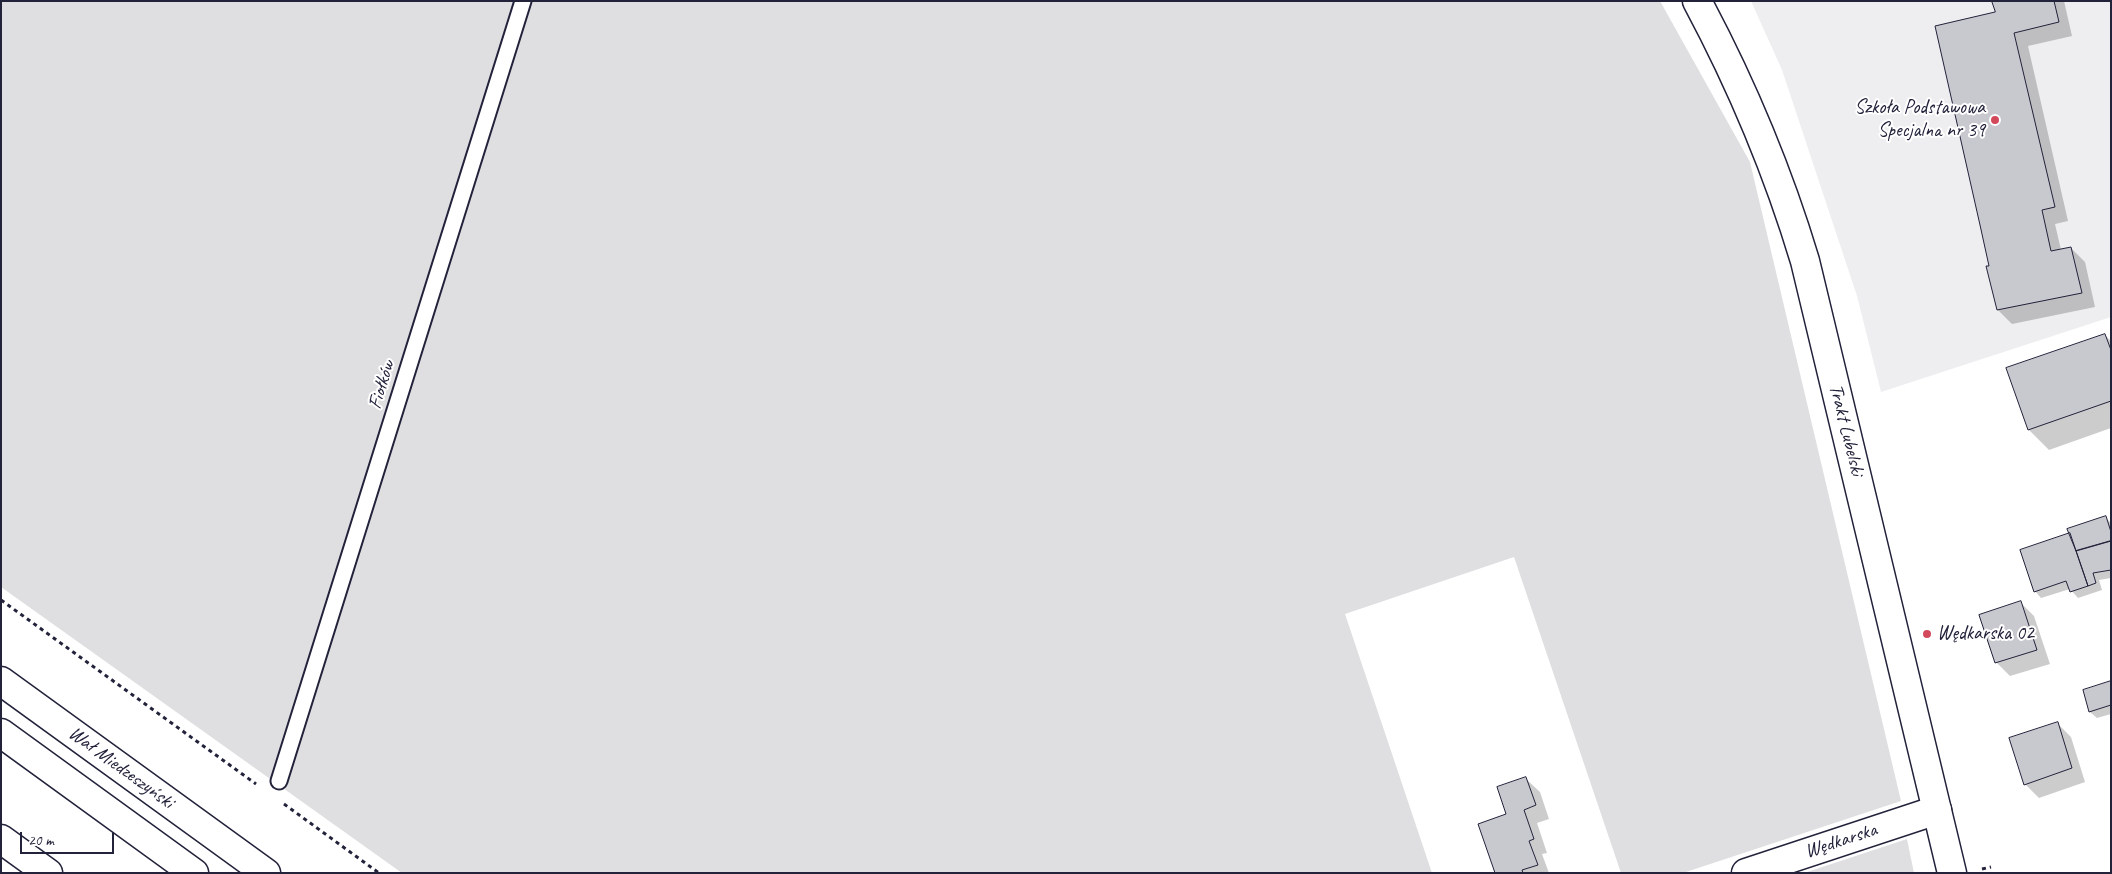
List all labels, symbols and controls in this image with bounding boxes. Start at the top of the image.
place label: Szkoła Podstawowa Specjalna nr 39 [1855,96,1985,143]
marker: Szkoła Podstawowa Specjalna nr 39 [1989,114,2001,126]
street label: Fiołków [363,358,401,412]
street label: Trakt Lubelski [1823,382,1869,478]
place label: Wędkarska 02 [1937,622,2034,646]
marker: Wędkarska 02 [1921,628,1933,640]
street label: Wał Miedzeszyński [63,722,179,814]
street label: Wędkarska [1802,818,1880,864]
scale bar [22,822,116,854]
text: 20 m [28,831,54,850]

